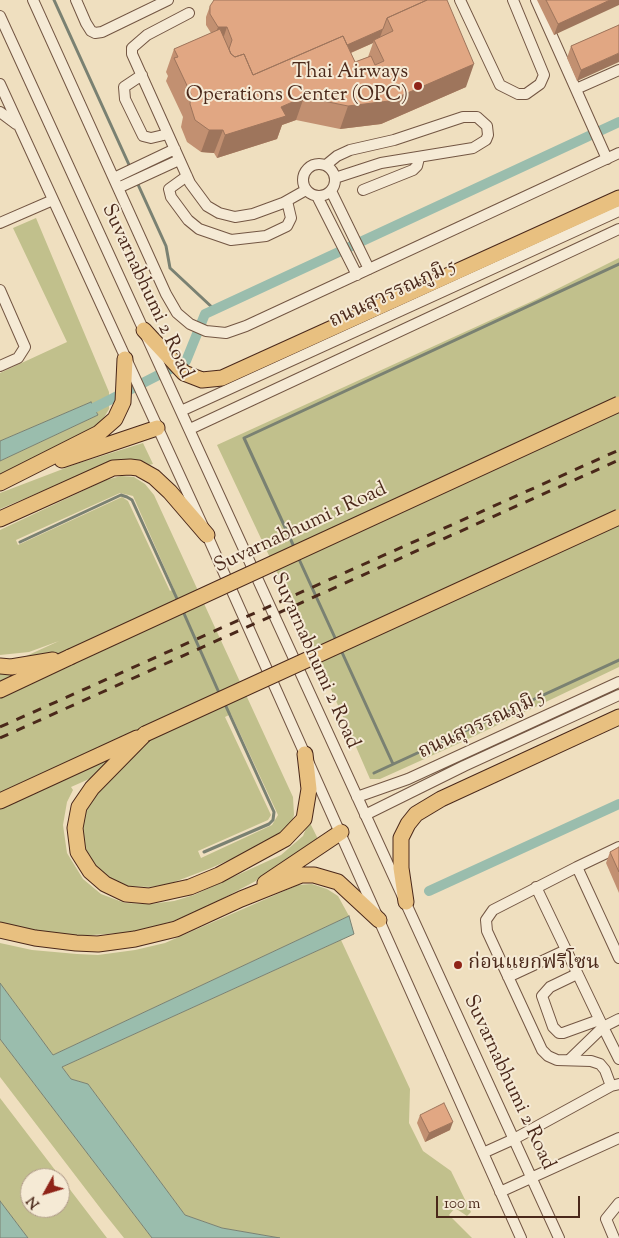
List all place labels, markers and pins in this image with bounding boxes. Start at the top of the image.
place label: Thai Airways Operations Center (OPC) [186,62,408,109]
marker: Thai Airways Operations Center (OPC) [412,80,424,92]
place label: ก่อนแยกฟรีโซน [468,953,599,977]
marker: ก่อนแยกฟรีโซน [452,959,464,971]

